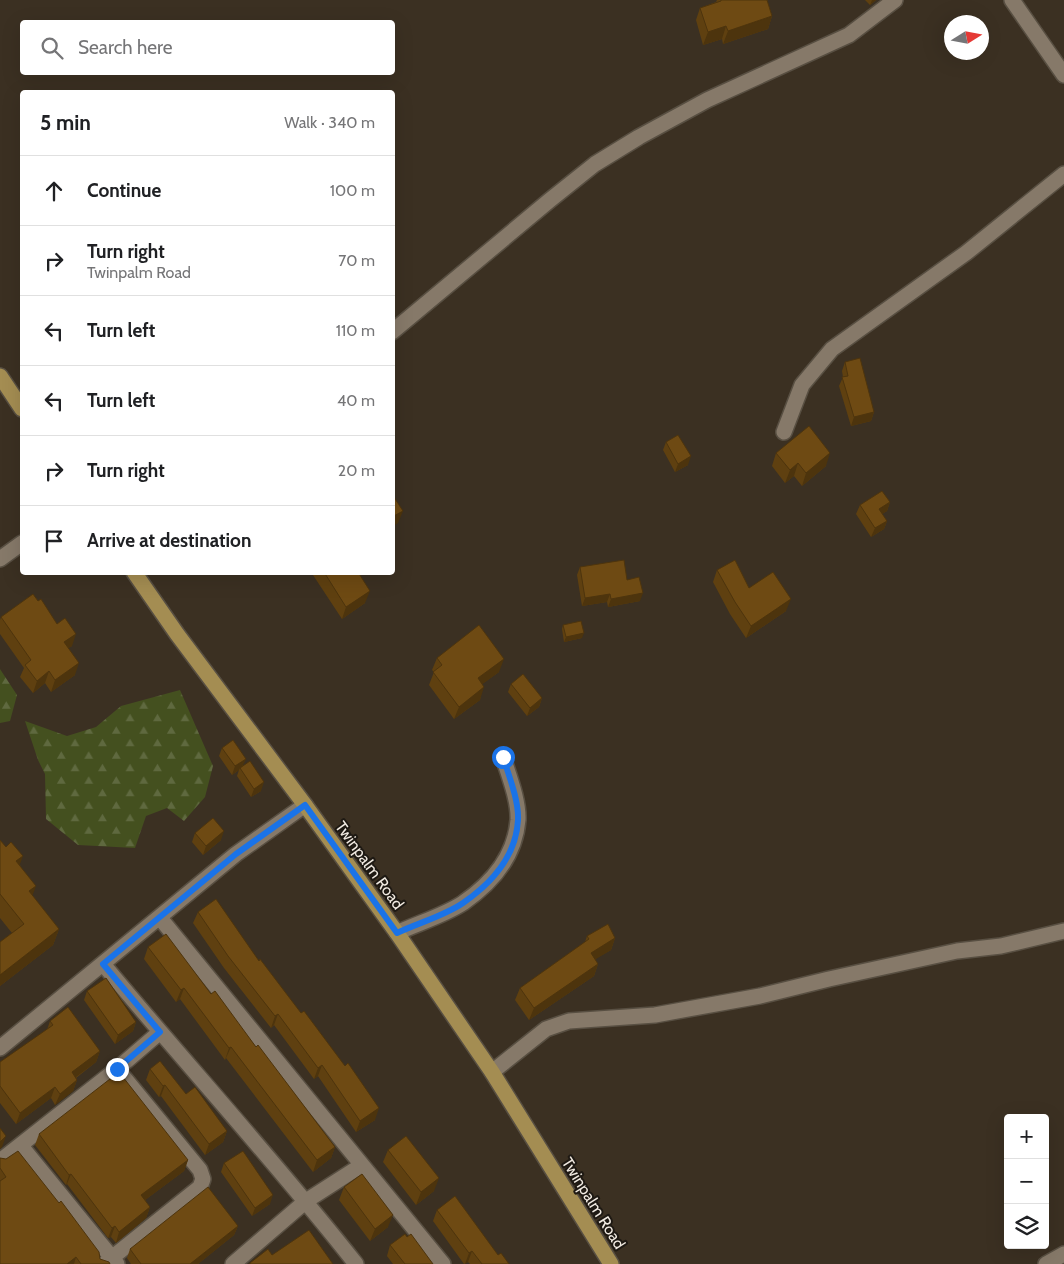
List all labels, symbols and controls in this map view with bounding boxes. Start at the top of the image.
north arrow [944,15,989,60]
search box [20,20,395,75]
icon: search [38,34,66,62]
text: Search here [78,36,172,59]
text: 5 min [40,110,91,135]
text: Walk · 340 m [284,113,375,132]
icon: ahead [40,177,68,205]
text: Continue [87,179,161,202]
text: 100 m [330,181,375,200]
text: Turn right [87,240,165,263]
icon: right [40,247,68,275]
text: 70 m [338,251,375,270]
text: Twinpalm Road [87,263,191,282]
icon: left [40,317,68,345]
text: Turn left [87,319,155,342]
text: 110 m [336,321,375,340]
icon: left [40,387,68,415]
text: Turn left [87,389,155,412]
text: 40 m [337,391,375,410]
icon: right [40,457,68,485]
text: Turn right [87,459,165,482]
text: 20 m [338,461,375,480]
icon: arrive [40,527,68,555]
text: Arrive at destination [87,529,251,552]
route start [492,746,515,769]
street label: Twinpalm Road [331,818,408,913]
route end [106,1058,129,1081]
map controls [1004,1114,1049,1249]
button: + [1004,1114,1049,1159]
street label: Twinpalm Road [558,1154,629,1252]
button: − [1004,1159,1049,1204]
button: layers [1004,1204,1049,1249]

